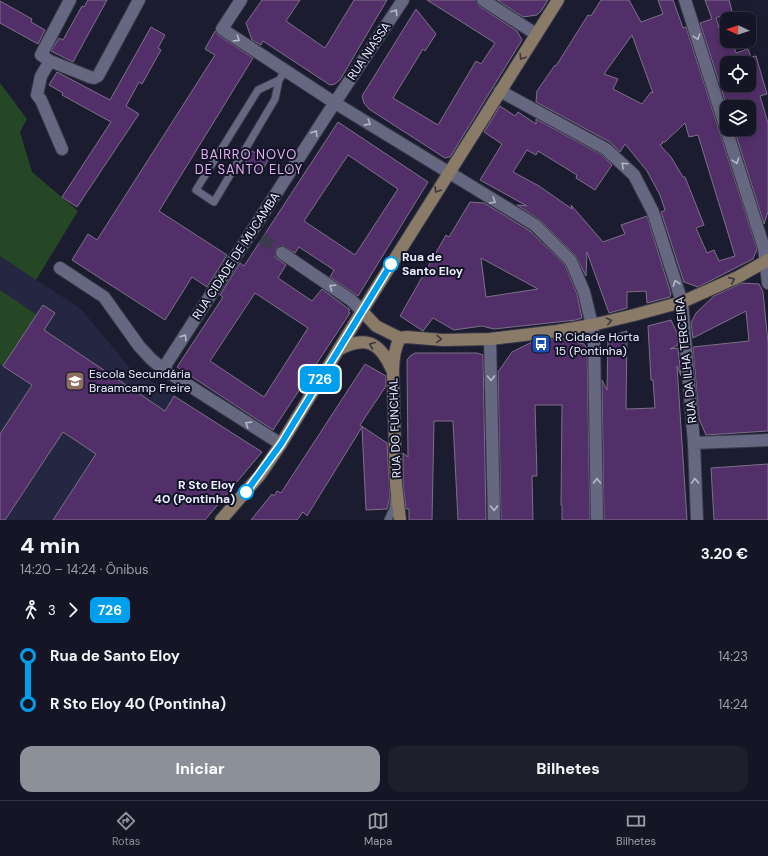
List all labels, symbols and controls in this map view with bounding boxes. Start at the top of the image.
one-way arrow [390,9,398,16]
north arrow [720,12,756,48]
map controls [720,12,756,136]
street label: RUA NIASSA [344,19,394,83]
one-way arrow [233,34,240,42]
one-way arrow [692,34,701,41]
one-way arrow [519,53,526,60]
button: locate [720,56,756,92]
button: layers [720,100,756,136]
one-way arrow [364,119,371,126]
one-way arrow [310,130,318,137]
district label: BAIRRO NOVO DE SANTO ELOY [195,146,303,178]
one-way arrow [731,158,740,165]
one-way arrow [621,163,628,170]
one-way arrow [435,186,442,193]
street label: RUA CIDADE DE MUCAMBA [189,189,283,323]
one-way arrow [489,196,496,203]
place label: Rua de Santo Eloy [402,249,464,279]
marker: Rua de Santo Eloy [383,256,399,272]
one-way arrow [729,276,736,284]
one-way arrow [672,279,681,286]
one-way arrow [329,284,336,292]
street label: RUA DA ILHA TERCEIRA [671,296,701,424]
one-way arrow [606,317,613,325]
place label: R Cidade Horta 15 (Pontinha) [555,329,639,359]
bus stop icon: R Cidade Horta 15 (Pontinha) [530,333,552,355]
one-way arrow [180,334,187,341]
one-way arrow [436,335,442,344]
one-way arrow [368,341,375,349]
place label: Escola Secundária Braamcamp Freire [89,366,191,396]
line badge: 726 [297,366,343,392]
school or university icon: Escola Secundária Braamcamp Freire [64,370,86,392]
text: 726 [308,370,332,388]
one-way arrow [486,375,495,381]
street label: RUA DO FUNCHAL [385,378,405,478]
one-way arrow [245,421,252,428]
place label: R Sto Eloy 40 (Pontinha) [154,477,236,507]
one-way arrow [593,478,601,484]
one-way arrow [691,478,700,484]
marker: R Sto Eloy 40 (Pontinha) [238,484,254,500]
one-way arrow [490,505,498,511]
text: 4 min [20,531,80,560]
text: 3.20 € [701,544,748,564]
text: 14:20 – 14:24 · Ônibus [20,561,148,578]
icon: walk [20,599,42,621]
icon: forward [62,599,84,621]
text: 726 [98,601,122,619]
text: 3 [48,602,56,619]
text: Rua de Santo Eloy [50,646,180,666]
text: 14:23 [718,648,748,665]
text: R Sto Eloy 40 (Pontinha) [50,694,226,714]
text: 14:24 [718,696,748,713]
button: Iniciar [20,746,380,792]
button: Bilhetes [388,746,748,792]
tab: Rotas [112,810,140,848]
tab: Mapa [364,810,392,848]
tab: Bilhetes [616,810,656,848]

